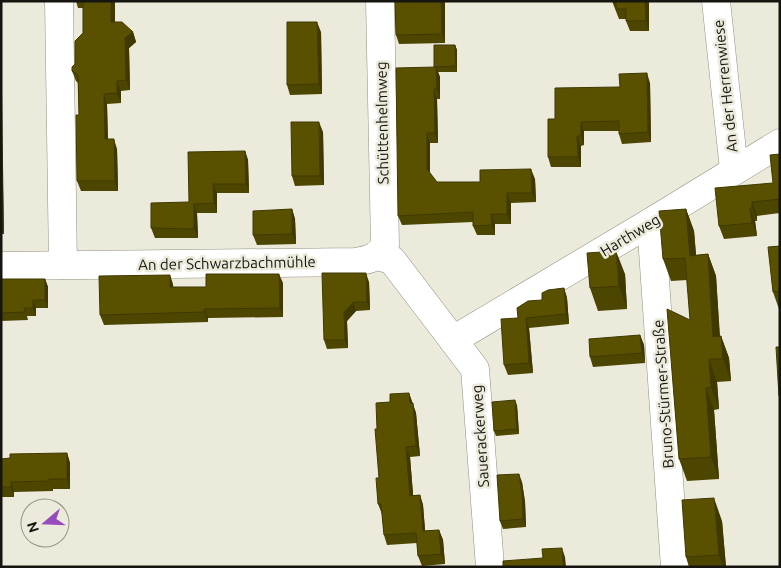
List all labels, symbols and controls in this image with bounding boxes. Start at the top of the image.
street label: An der Herrenwiese [710,19,740,153]
street label: Schüttenhelmweg [372,61,392,185]
street label: Harthweg [597,211,663,259]
street label: An der Schwarzbachmühle [138,253,316,273]
street label: Bruno-Stürmer-Straße [649,319,677,469]
street label: Sauerackerweg [468,384,492,488]
north arrow [20,498,70,548]
text: N [23,520,42,535]

